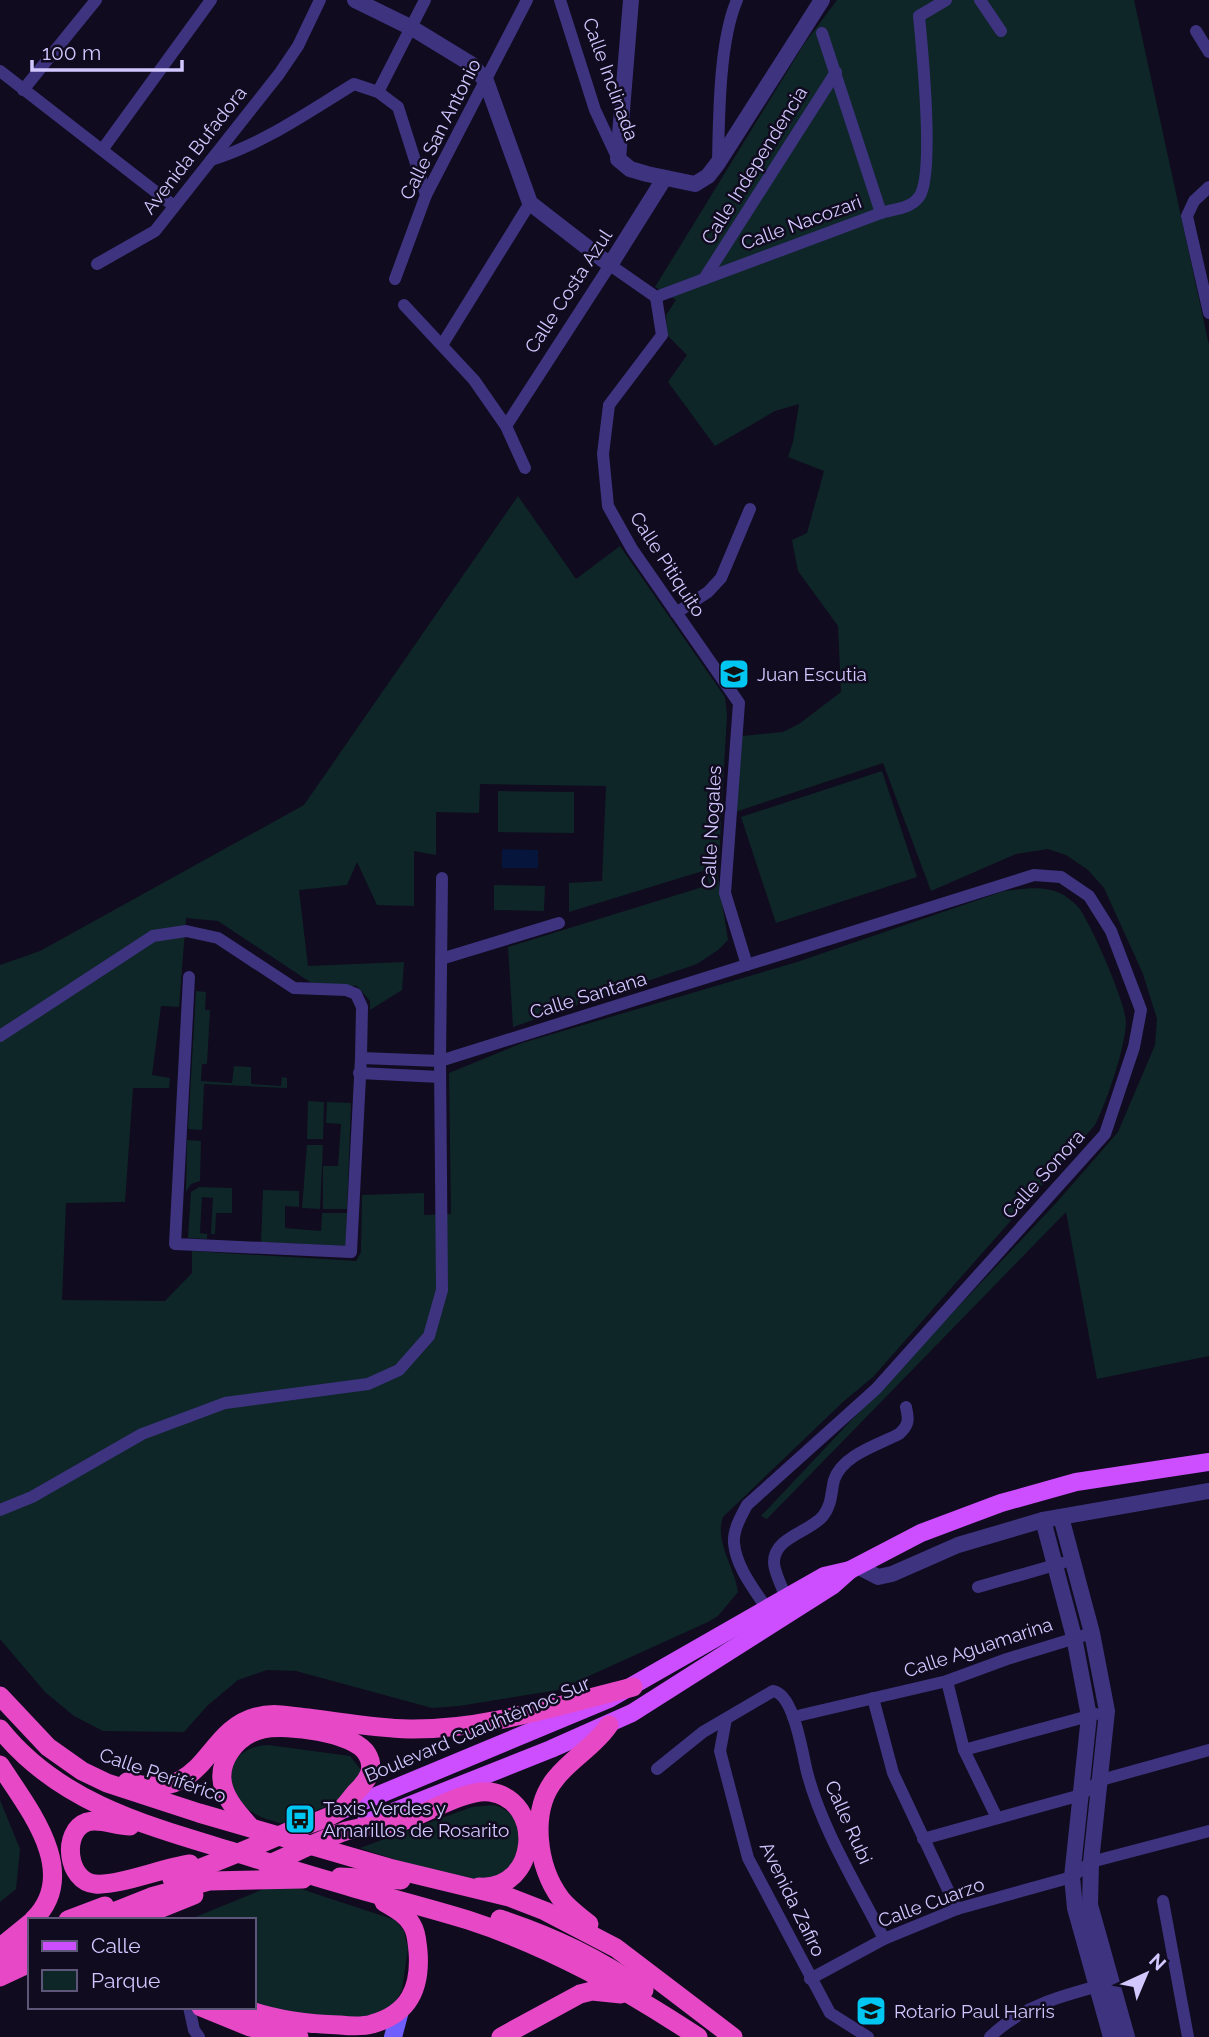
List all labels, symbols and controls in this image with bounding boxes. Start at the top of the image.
street label: Calle Inclinada [579,15,643,143]
scale bar [32,28,182,72]
text: 100 m [42,40,101,65]
street label: Calle San Antonio [395,55,485,203]
street label: Avenida Bufadora [137,82,251,218]
street label: Calle Independencia [697,82,811,248]
street label: Calle Nacozari [738,190,864,254]
street label: Calle Costa Azul [520,224,617,357]
street label: Calle Pitiquito [626,507,710,621]
school or university icon: Juan Escutia [717,657,751,691]
place label: Juan Escutia [757,663,867,685]
street label: Calle Nogales [697,765,725,889]
street label: Calle Santana [527,967,649,1023]
street label: Calle Sonora [997,1125,1089,1223]
street label: Calle Aguamarina [901,1613,1055,1681]
street label: Boulevard Cuauhtémoc Sur [361,1671,593,1786]
street label: Calle Periférico [97,1743,229,1807]
street label: Calle Rubi [821,1777,877,1867]
place label: Taxis Verdes y Amarillos de Rosarito [323,1797,509,1841]
bus stop icon: Taxis Verdes y Amarillos de Rosarito [283,1802,317,1836]
street label: Avenida Zafiro [756,1838,830,1960]
street label: Calle Cuarzo [875,1873,987,1931]
legend [28,1918,256,2009]
text: Calle [91,1933,141,1958]
north arrow [1111,1939,1181,2009]
text: N [1145,1949,1171,1975]
text: Parque [91,1968,160,1993]
school or university icon: Rotario Paul Harris [854,1994,888,2028]
place label: Rotario Paul Harris [894,2000,1055,2022]

